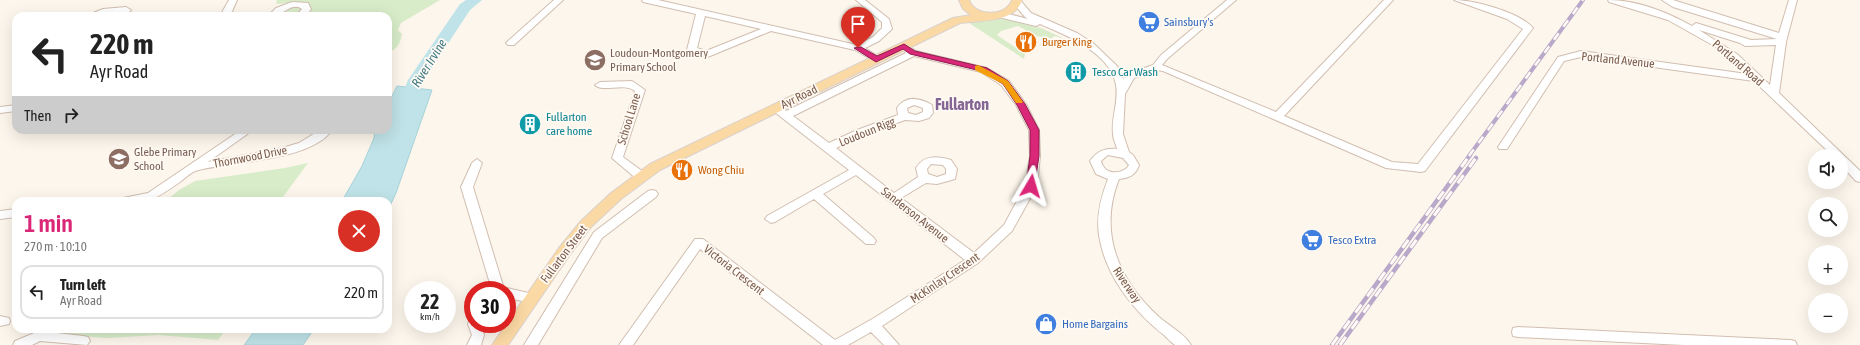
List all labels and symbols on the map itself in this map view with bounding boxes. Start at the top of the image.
pin [841,7.0,875,48]
supermarket icon: Sainsbury's [1136,9,1162,35]
place label: Sainsbury's [1164,15,1214,29]
restaurant icon: Burger King [1013,29,1039,55]
place label: Burger King [1042,35,1093,49]
water label: River Irvine [408,36,450,90]
street label: Portland Road [1710,37,1766,89]
place label: Loudoun-Montgomery Primary School [610,46,708,74]
school or university icon: Loudoun-Montgomery Primary School [582,47,608,73]
street label: Portland Avenue [1581,49,1655,71]
building icon: Tesco Car Wash [1063,59,1089,85]
place label: Tesco Car Wash [1092,65,1158,79]
street label: Ayr Road [778,82,820,112]
street label: School Lane [615,92,643,146]
district label: Fullarton [935,95,989,113]
place label: Fullarton care home [546,110,592,138]
building icon: Fullarton care home [517,111,543,137]
street label: Loudoun Rigg [837,114,898,150]
street label: Thornwood Drive [212,143,288,171]
place label: Glebe Primary School [134,145,197,173]
school or university icon: Glebe Primary School [106,146,132,172]
restaurant icon: Wong Chiu [669,157,695,183]
place label: Wong Chiu [698,163,745,177]
position arrow [1010,165,1052,207]
street label: Sanderson Avenue [879,184,951,246]
street label: Fullarton Street [538,222,591,286]
supermarket icon: Tesco Extra [1299,227,1325,253]
place label: Tesco Extra [1328,233,1376,247]
street label: Victoria Crescent [701,242,768,298]
street label: McKinlay Crescent [908,250,983,306]
street label: Riverway [1110,264,1144,306]
speed limit sign: 30 [464,281,516,333]
shop icon: Home Bargains [1033,311,1059,337]
place label: Home Bargains [1062,317,1128,331]

